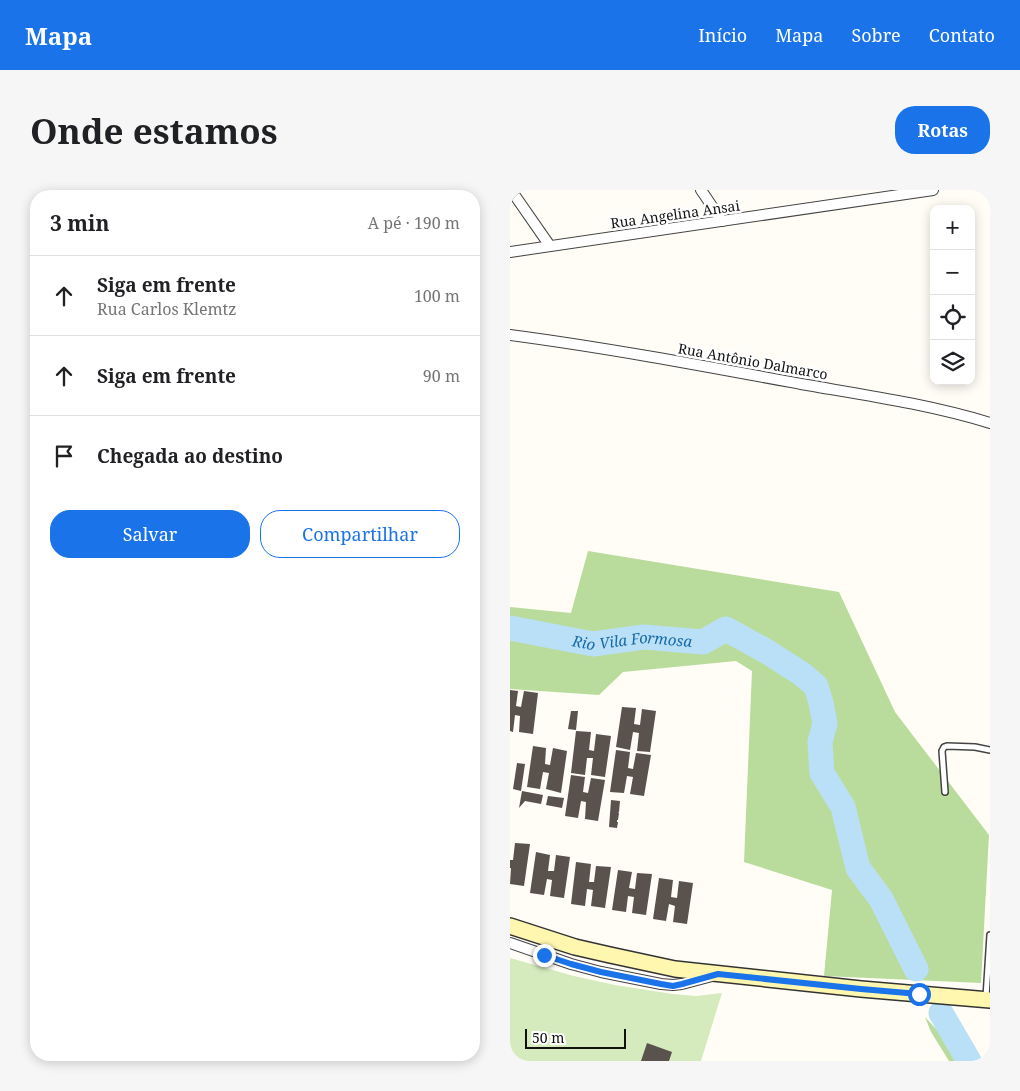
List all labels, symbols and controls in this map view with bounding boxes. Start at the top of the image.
text: Mapa [25,19,92,52]
text: Início [698,23,747,47]
text: Mapa [775,23,823,47]
text: Sobre [851,23,901,47]
text: Contato [929,23,995,47]
button: Rotas [895,106,990,154]
text: Onde estamos [30,107,278,154]
street label: Rua Angelina Ansai [609,195,741,232]
map controls [930,205,975,385]
button: + [930,205,975,250]
text: 3 min [50,209,109,237]
text: A pé · 190 m [368,212,460,234]
button: − [930,250,975,295]
text: Siga em frente [97,272,236,298]
icon: ahead [50,282,78,310]
text: 100 m [414,285,460,307]
button: locate [930,295,975,340]
text: Rua Carlos Klemtz [97,298,236,320]
street label: Rua Antônio Dalmarco [677,338,829,384]
button: layers [930,340,975,385]
icon: ahead [50,362,78,390]
text: Siga em frente [97,363,236,389]
text: 90 m [423,365,460,387]
icon: arrive [50,442,78,470]
text: Chegada ao destino [97,443,283,469]
button: Salvar [50,510,250,558]
button: Compartilhar [260,510,460,558]
water label: Rio Vila Formosa [570,627,693,654]
route end [533,944,556,967]
route start [908,983,931,1006]
scale bar [525,1026,626,1049]
text: 50 m [532,1028,565,1047]

